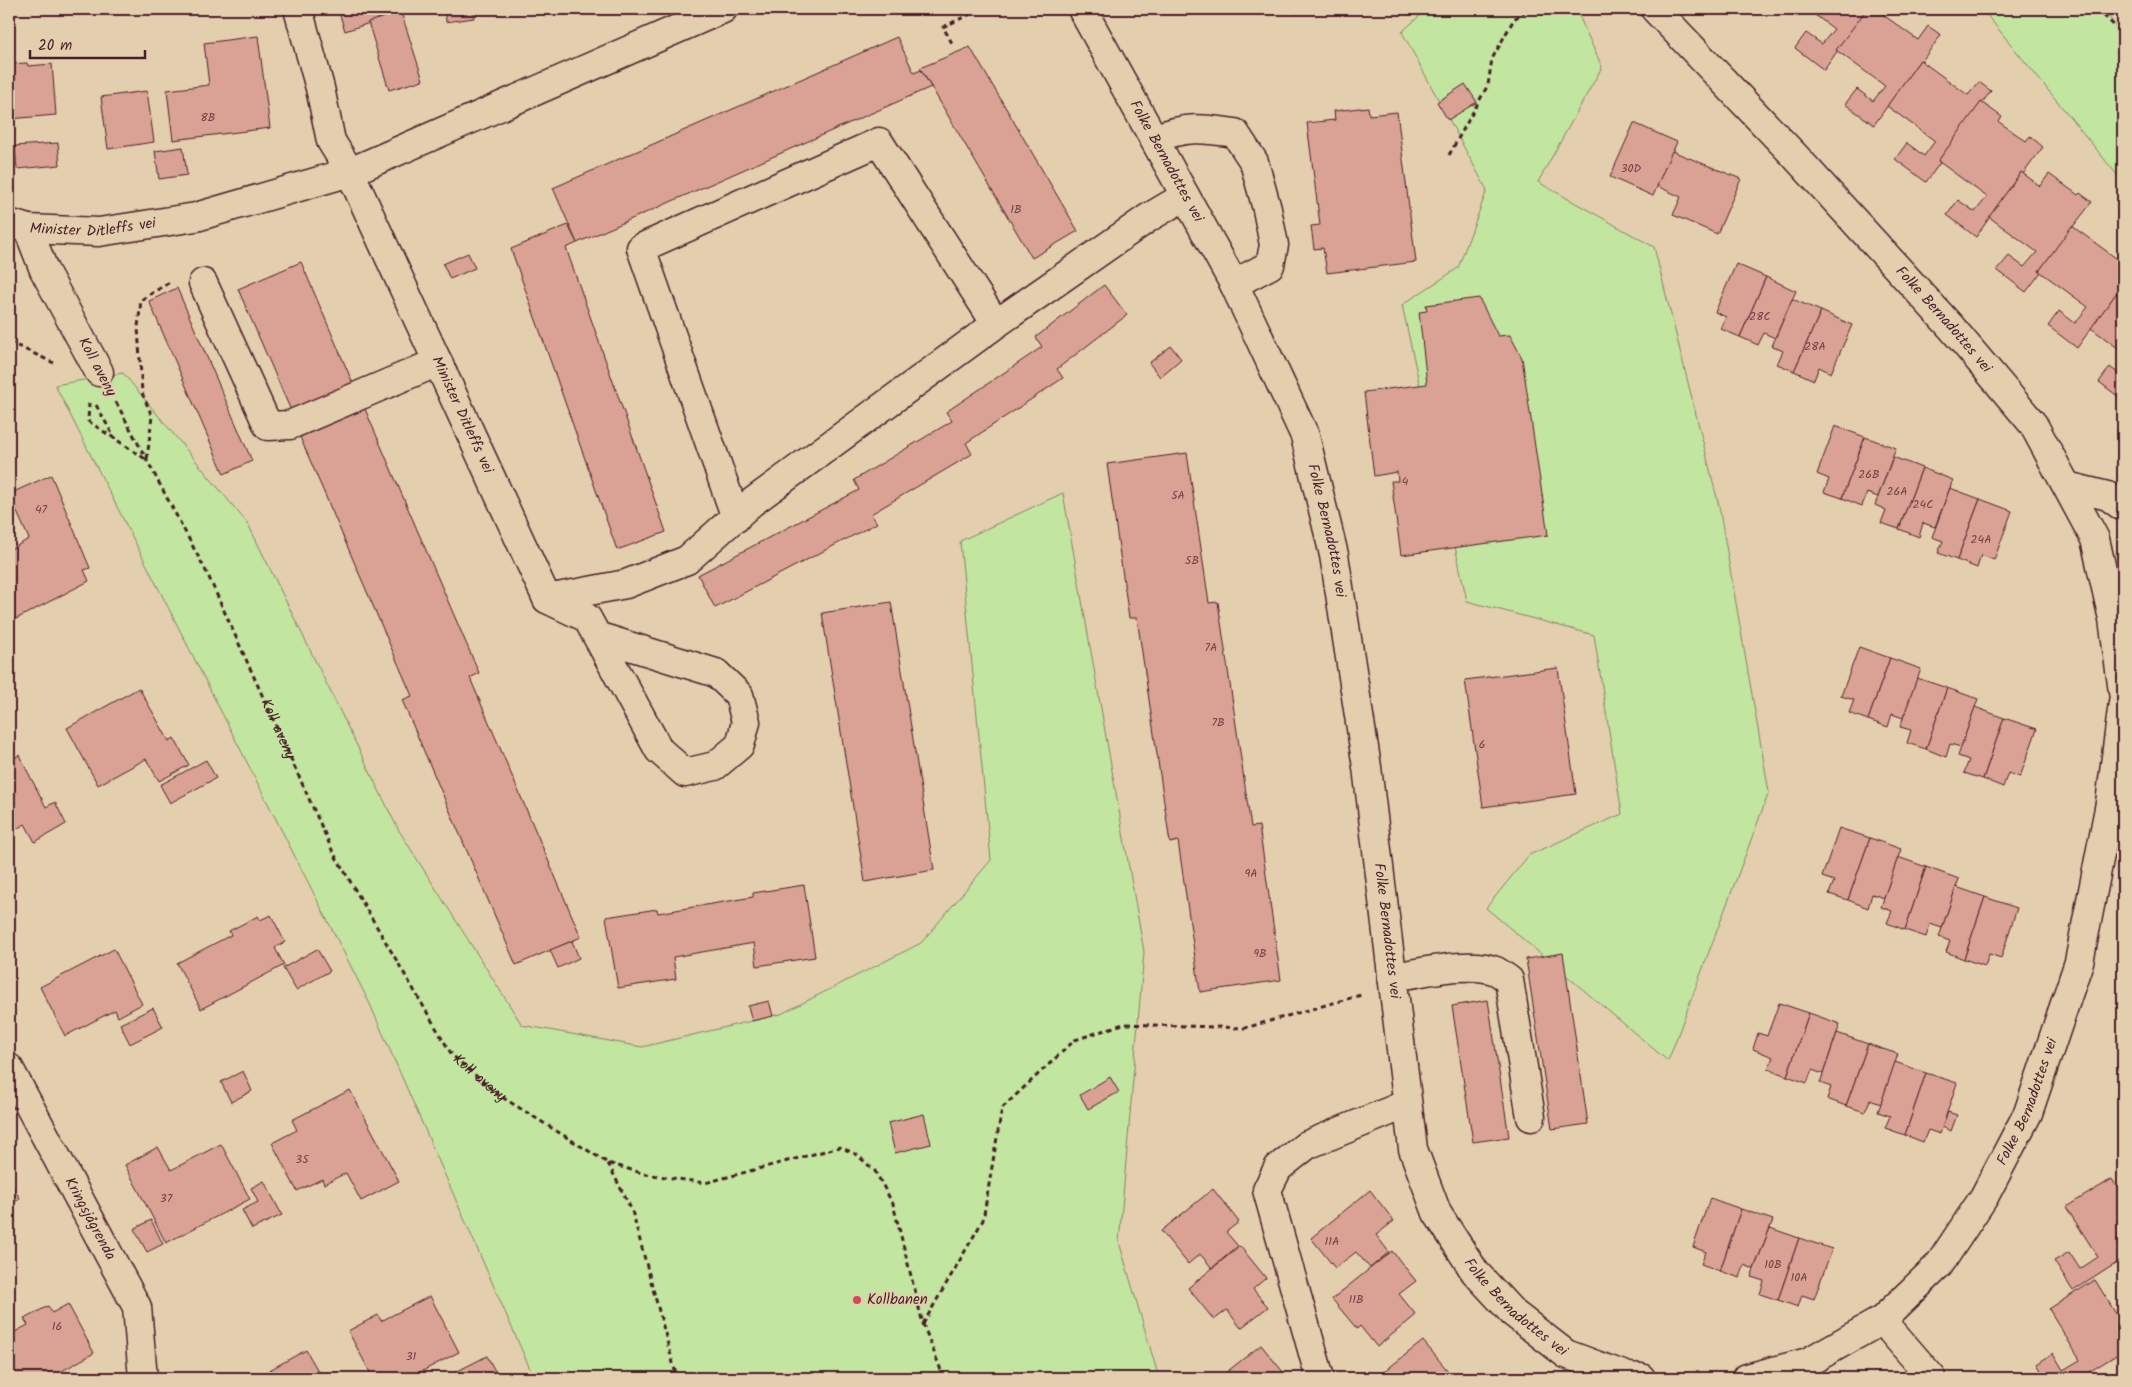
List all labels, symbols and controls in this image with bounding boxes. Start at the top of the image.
scale bar [30,28,145,60]
text: 20 m [38,34,72,58]
street label: Folke Bernadottes vei [1123,96,1210,228]
house number: 8B [201,108,215,127]
house number: 30D [1621,159,1642,178]
house number: 1B [1010,200,1022,219]
street label: Minister Ditleffs vei [29,211,159,244]
street label: Folke Bernadottes vei [1889,261,1998,380]
house number: 28C [1749,307,1771,326]
street label: Koll aveny [71,333,123,402]
house number: 28A [1804,337,1826,356]
street label: Minister Ditleffs vei [425,352,500,479]
street label: Folke Bernadottes vei [1300,461,1353,600]
house number: 26B [1858,465,1880,484]
house number: 4 [1402,472,1409,491]
house number: 26A [1887,482,1907,501]
house number: 5A [1171,486,1185,505]
house number: 24C [1913,495,1933,514]
house number: 47 [35,500,48,519]
house number: 24A [1971,530,1991,549]
house number: 5B [1185,551,1199,570]
house number: 7A [1205,638,1217,657]
street label: Koll aveny [253,695,302,764]
house number: 7B [1211,713,1225,732]
house number: 6 [1479,735,1485,754]
street label: Folke Bernadottes vei [1367,862,1407,1001]
house number: 9A [1244,864,1258,883]
house number: 9B [1253,944,1267,963]
street label: Folke Bernadottes vei [1991,1034,2065,1170]
street label: Koll aveny [447,1048,511,1109]
house number: 35 [295,1150,310,1169]
street label: Kringsjågrenda [58,1173,122,1265]
house number: 37 [160,1189,173,1208]
house number: 11A [1325,1232,1339,1251]
street label: Folke Bernadottes vei [1457,1253,1574,1364]
house number: 10B [1764,1255,1782,1274]
house number: 10A [1790,1268,1808,1287]
place label: Kollbanen [867,1288,928,1312]
house number: 11B [1348,1290,1364,1309]
marker: Kollbanen [851,1294,863,1306]
house number: 16 [52,1317,62,1336]
house number: 31 [406,1347,417,1366]

